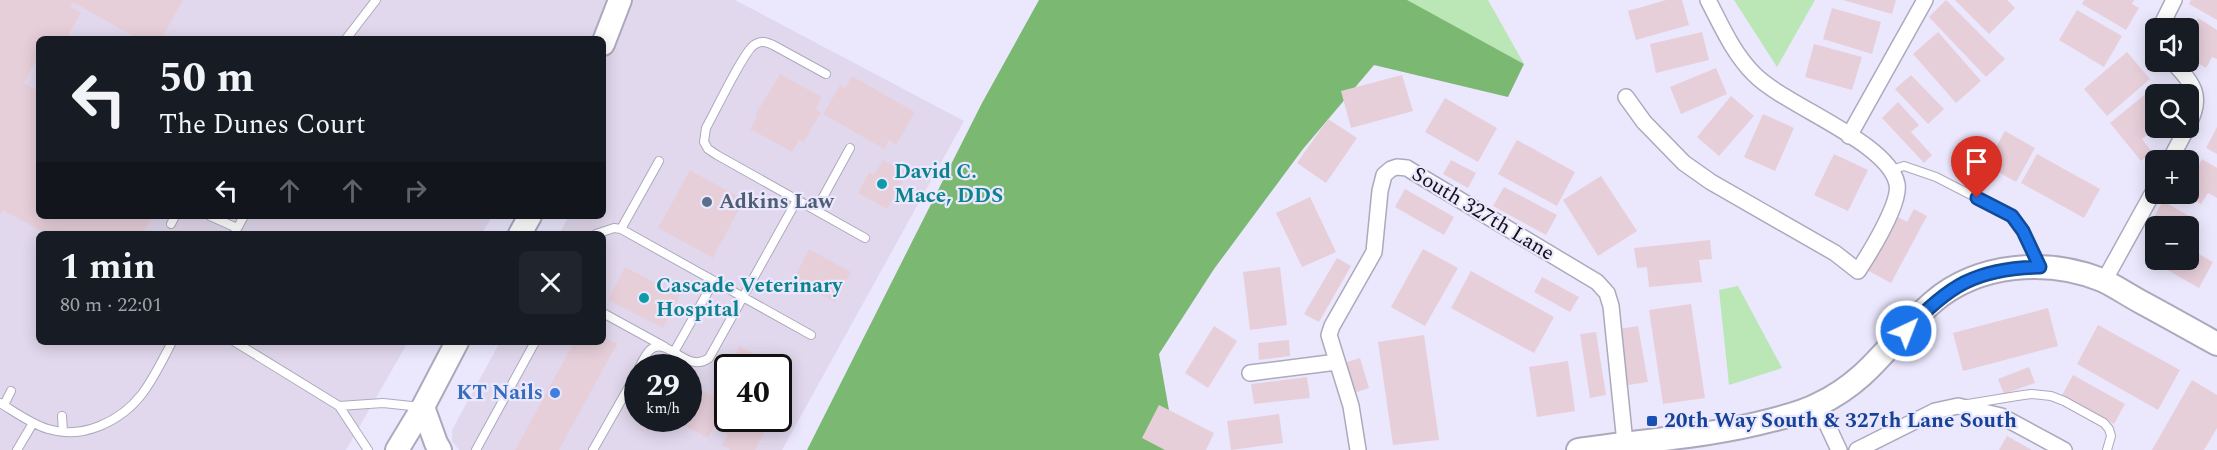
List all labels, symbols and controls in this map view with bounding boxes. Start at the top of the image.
map controls [2145,18,2199,270]
button: sound [2145,18,2199,72]
text: 50 m [159,47,254,110]
icon: left [60,60,138,138]
button: search [2145,84,2199,138]
text: The Dunes Court [159,104,366,146]
pin [1951,136,2002,198]
icon: arrive [1960,145,1993,178]
button: + [2145,150,2199,204]
place label: David C. Mace, DDS [894,156,1003,212]
street label: South 327th Lane [1405,159,1561,269]
icon: left [210,174,243,207]
icon: ahead [273,174,306,207]
icon: ahead [336,174,369,207]
icon: right [399,174,432,207]
marker: David C. Mace, DDS [875,177,889,191]
place label: Adkins Law [719,186,835,218]
marker: Adkins Law [700,195,714,209]
button: − [2145,216,2199,270]
text: 1 min [60,240,156,295]
button: close [519,251,582,314]
place label: Cascade Veterinary Hospital [656,270,843,326]
text: 80 m · 22:01 [60,290,162,320]
marker: Cascade Veterinary Hospital [637,291,651,305]
position arrow [1874,299,1938,363]
speed limit sign: 40 [714,354,792,432]
text: 29 [646,363,680,409]
place label: KT Nails [456,377,543,409]
marker: KT Nails [548,386,562,400]
text: km/h [646,397,680,420]
place label: 20th Way South & 327th Lane South [1664,405,2017,437]
marker: 20th Way South & 327th Lane South [1645,414,1659,428]

